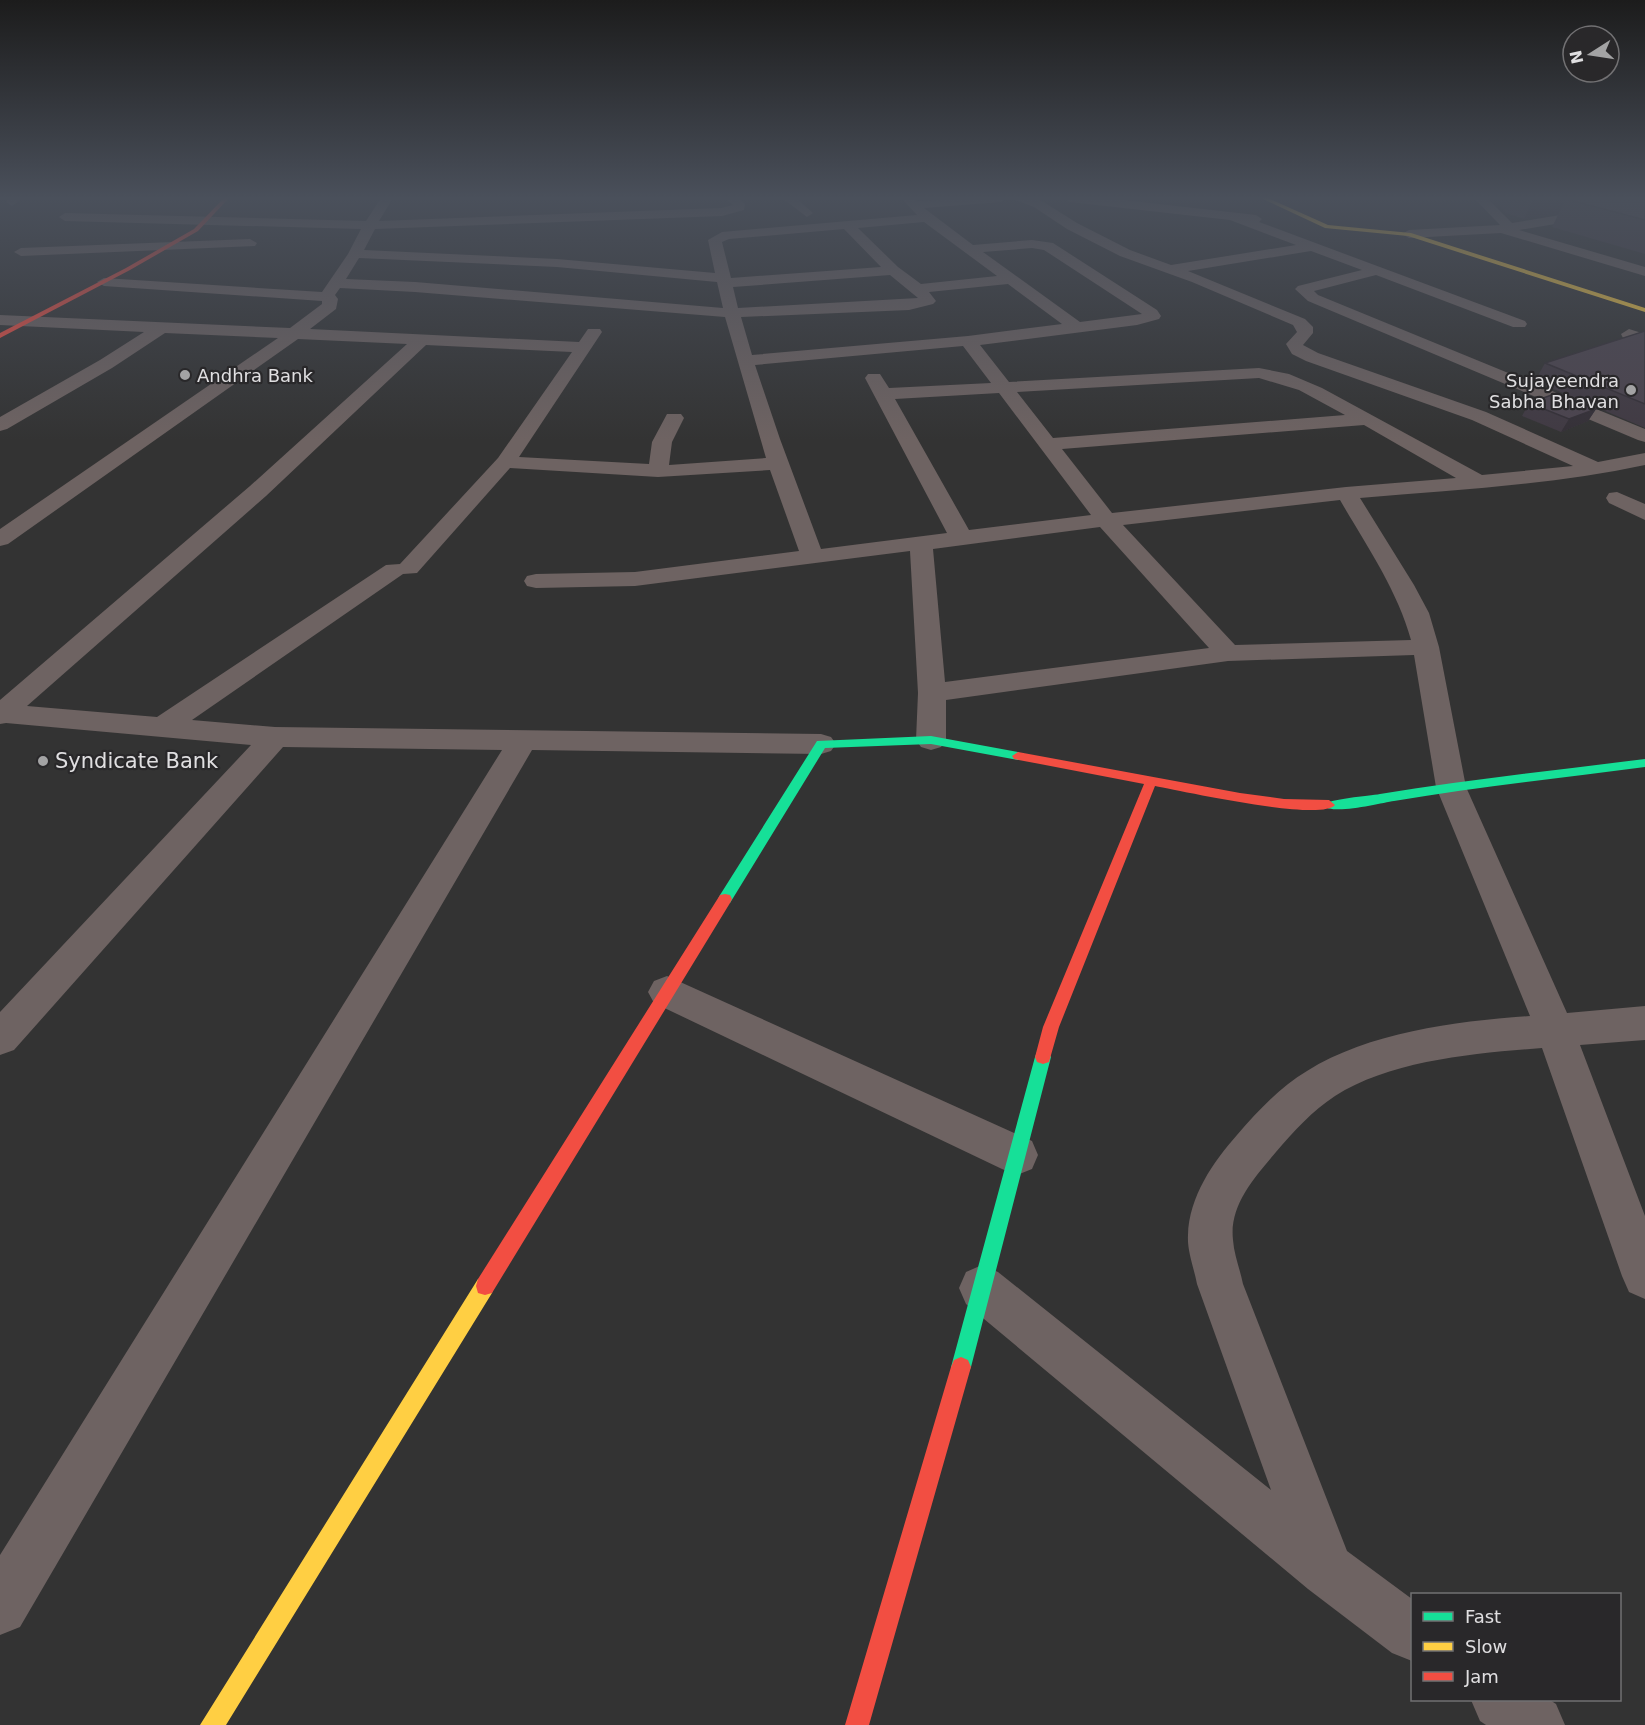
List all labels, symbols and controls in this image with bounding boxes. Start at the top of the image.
north arrow [1561,24,1621,84]
text: N [1566,48,1588,66]
place label: Andhra Bank [197,365,313,386]
marker: Andhra Bank [178,368,192,382]
place label: Sujayeendra Sabha Bhavan [1489,370,1619,412]
marker: Sujayeendra Sabha Bhavan [1624,383,1638,397]
place label: Syndicate Bank [55,749,219,773]
marker: Syndicate Bank [36,754,50,768]
legend [1411,1593,1621,1701]
text: Fast [1465,1606,1501,1627]
text: Slow [1465,1636,1507,1657]
text: Jam [1464,1666,1499,1687]

